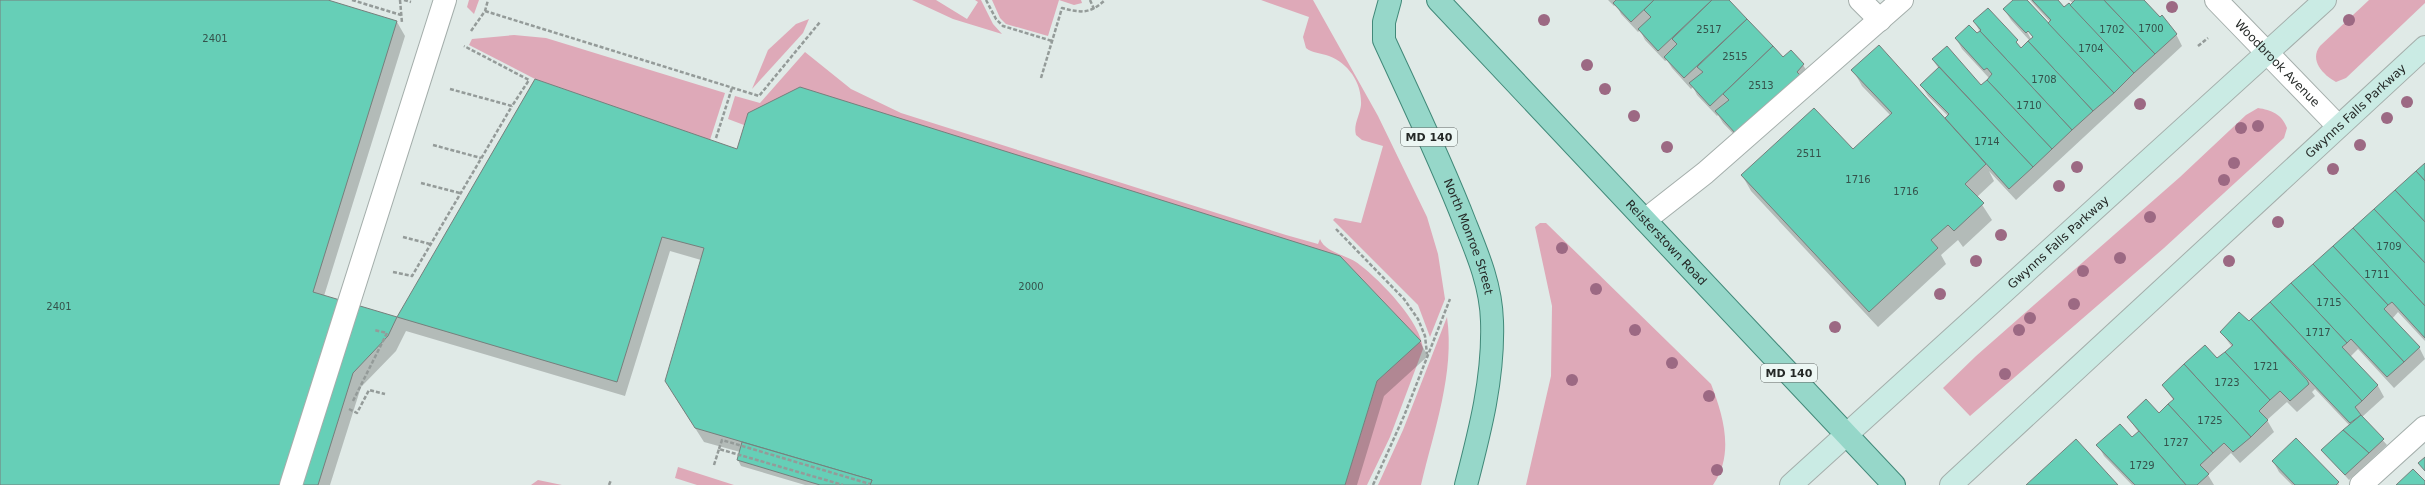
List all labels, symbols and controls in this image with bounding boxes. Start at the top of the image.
street label: Woodbrook Avenue [2232,17,2323,110]
house number: 1700 [2138,23,2164,34]
house number: 2517 [1696,24,1722,35]
house number: 1702 [2099,24,2125,35]
house number: 2401 [202,33,228,44]
house number: 1704 [2078,43,2104,54]
house number: 2515 [1722,51,1748,62]
street label: Gwynns Falls Parkway [2303,61,2409,161]
house number: 1708 [2031,74,2057,85]
house number: 2513 [1748,80,1774,91]
house number: 1710 [2016,100,2042,111]
road number: MD 140 [1401,128,1457,146]
house number: 1714 [1974,136,2000,147]
house number: 2511 [1796,148,1822,159]
house number: 1716 [1845,174,1871,185]
street label: North Monroe Street [1441,177,1496,296]
house number: 1716 [1893,186,1919,197]
street label: Gwynns Falls Parkway [2005,193,2112,292]
street label: Reisterstown Road [1623,197,1709,288]
house number: 1709 [2376,241,2402,252]
house number: 1711 [2364,269,2390,280]
house number: 2000 [1018,281,1044,292]
house number: 1715 [2316,297,2342,308]
house number: 2401 [46,301,72,312]
house number: 1717 [2305,327,2331,338]
house number: 1721 [2253,361,2279,372]
road number: MD 140 [1761,364,1817,382]
house number: 1723 [2214,377,2240,388]
house number: 1725 [2197,415,2223,426]
house number: 1727 [2163,437,2189,448]
house number: 1729 [2129,460,2155,471]

